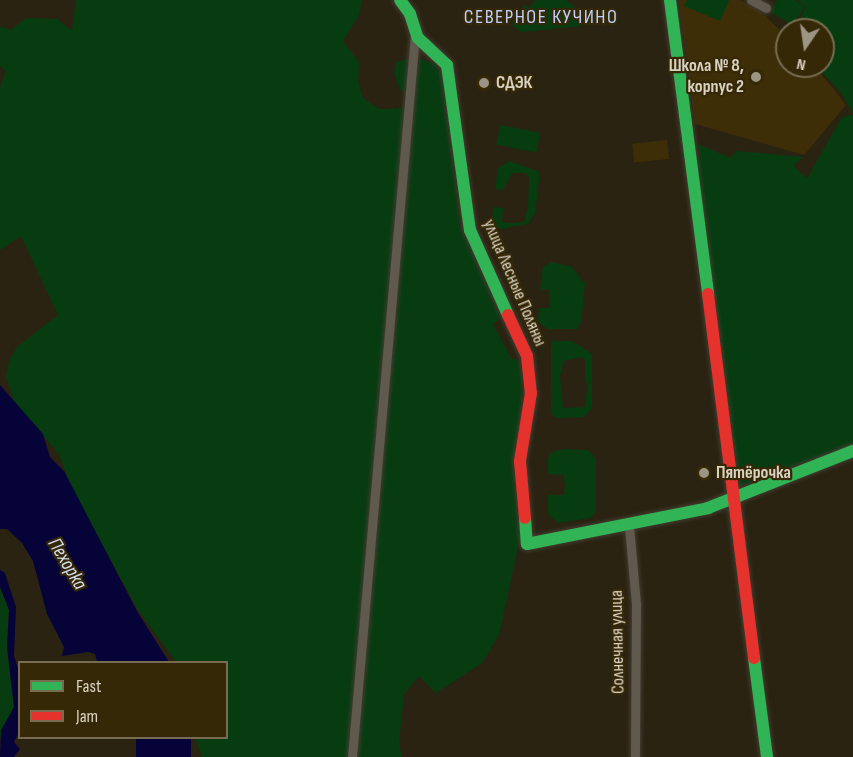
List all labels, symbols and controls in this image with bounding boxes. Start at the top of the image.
district label: СЕВЕРНОЕ КУЧИНО [464,5,618,29]
north arrow [775,18,835,78]
text: N [795,54,808,74]
place label: Школа № 8, корпус 2 [669,56,744,98]
marker: Школа № 8, корпус 2 [749,70,763,84]
place label: СДЭК [496,72,532,94]
marker: СДЭК [477,76,491,90]
street label: улица Лесные Поляны [478,216,550,350]
place label: Пятёрочка [716,462,791,484]
marker: Пятёрочка [697,466,711,480]
water label: Пехорка [42,534,92,594]
street label: Солнечная улица [606,590,630,694]
legend [18,661,228,739]
text: Fast [76,676,101,697]
text: Jam [76,706,98,727]

